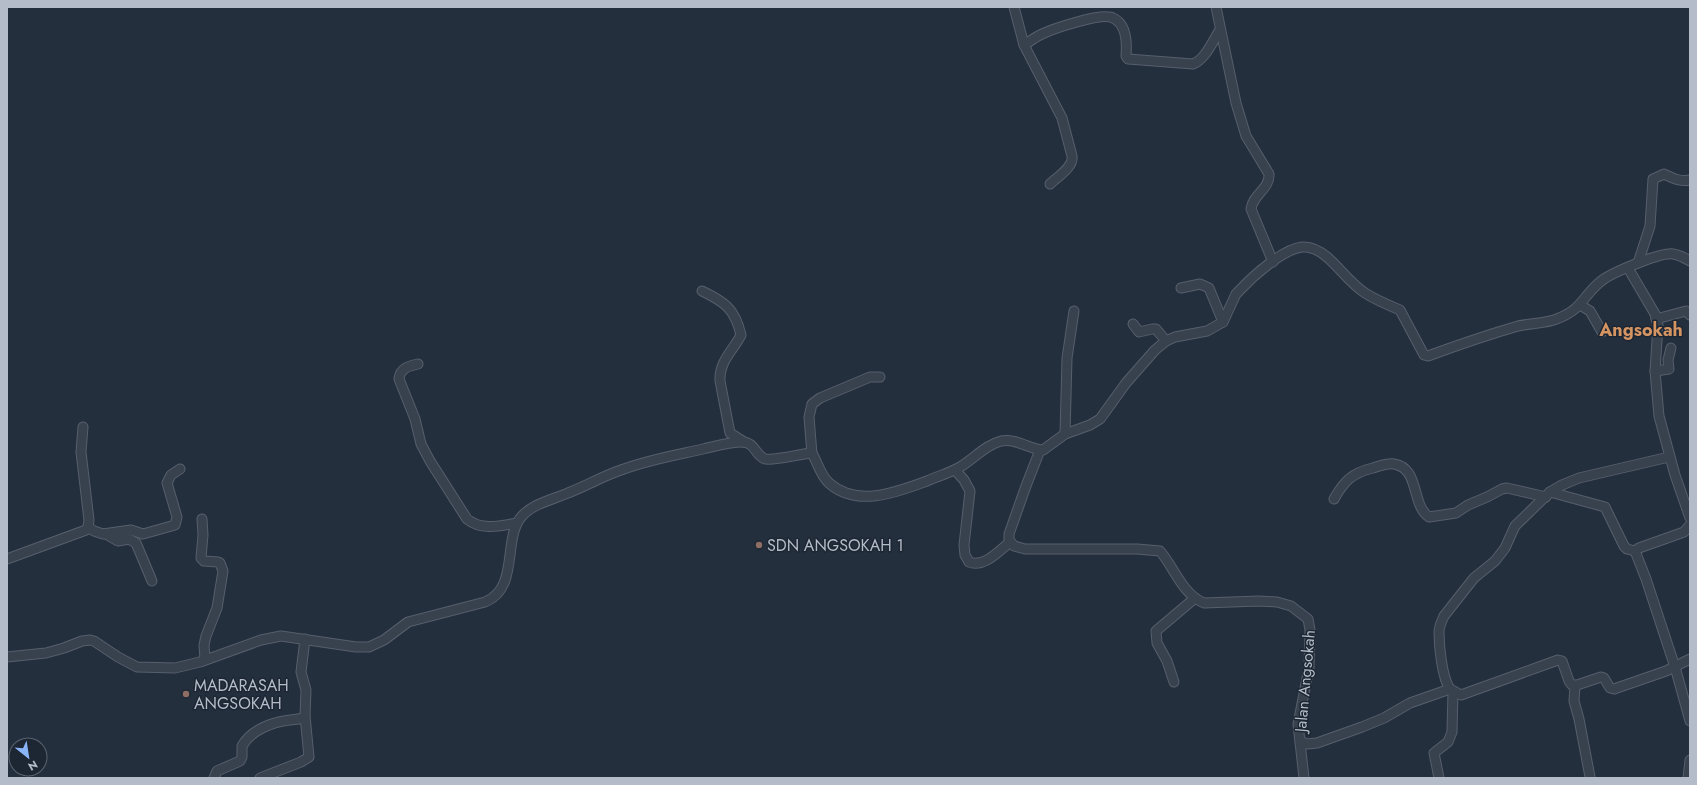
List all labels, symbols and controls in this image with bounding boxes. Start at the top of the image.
district label: Angsokah [1598,317,1683,343]
place label: SDN ANGSOKAH 1 [767,534,904,557]
marker: SDN ANGSOKAH 1 [754,540,764,550]
street label: Jalan Angsokah [1289,629,1321,735]
place label: MADARASAH ANGSOKAH [194,674,289,715]
marker: MADARASAH ANGSOKAH [181,689,191,699]
north arrow [8,737,48,777]
text: N [25,757,41,775]

